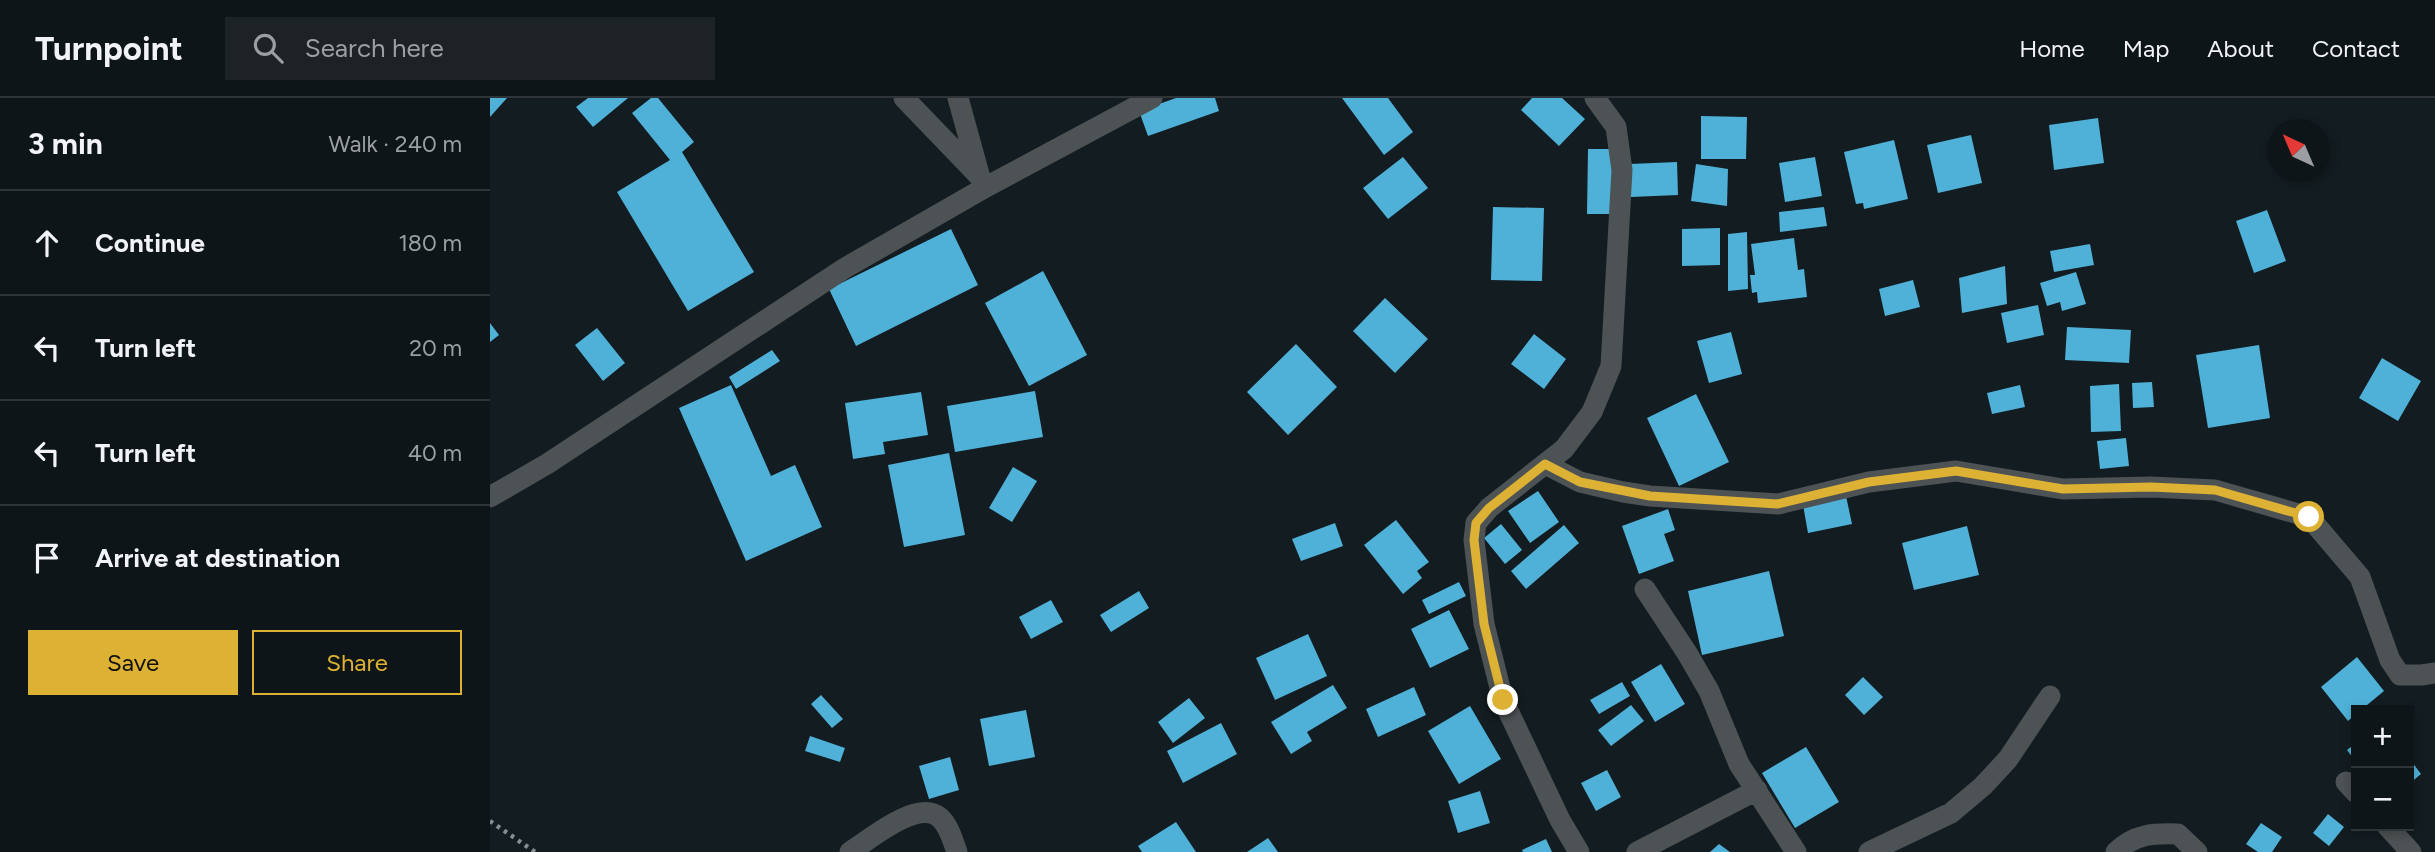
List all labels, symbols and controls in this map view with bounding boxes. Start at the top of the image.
search box [225,17,715,80]
text: Turnpoint [35,29,183,68]
icon: search [249,29,287,67]
text: Search here [305,32,444,64]
text: Home [2019,34,2085,63]
text: Map [2123,34,2169,63]
text: About [2207,34,2274,63]
text: Contact [2312,34,2400,63]
north arrow [2267,119,2330,182]
text: 3 min [28,125,103,162]
text: Walk · 240 m [329,130,462,158]
icon: ahead [28,224,66,262]
text: Continue [95,227,205,259]
text: 180 m [398,229,462,257]
icon: left [28,329,66,367]
text: Turn left [95,332,196,364]
text: 20 m [409,334,462,362]
icon: left [28,434,66,472]
text: Turn left [95,437,196,469]
text: 40 m [408,439,462,467]
route start [2293,501,2324,532]
icon: arrive [28,539,66,577]
text: Arrive at destination [95,542,340,574]
button: Save [28,630,238,695]
button: Share [252,630,462,695]
route end [1487,684,1518,715]
map controls [2351,705,2414,831]
button: + [2351,705,2414,768]
button: − [2351,768,2414,831]

